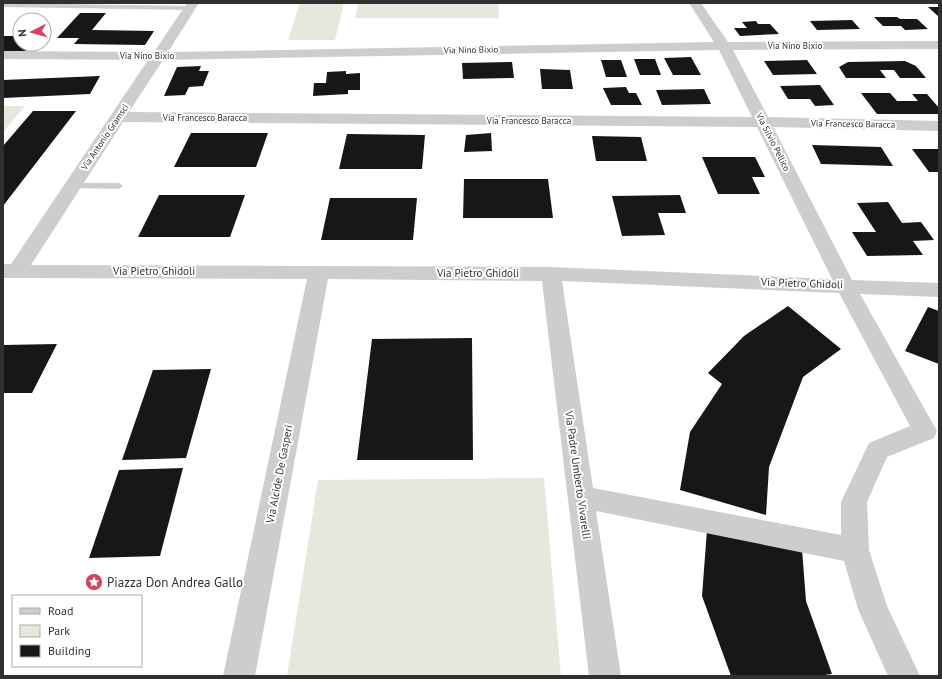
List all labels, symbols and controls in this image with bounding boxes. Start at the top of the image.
north arrow [12,12,52,52]
text: N [15,29,29,37]
street label: Via Nino Bixio [767,40,822,51]
street label: Via Nino Bixio [443,44,499,55]
street label: Via Nino Bixio [119,50,174,61]
street label: Via Antonio Gramsci [78,102,131,173]
street label: Via Silvio Pellico [754,110,793,173]
street label: Via Francesco Baracca [162,112,247,123]
street label: Via Francesco Baracca [486,115,571,126]
street label: Via Francesco Baracca [810,117,895,130]
street label: Via Pietro Ghidoli [112,264,195,278]
street label: Via Pietro Ghidoli [436,266,519,280]
street label: Via Pietro Ghidoli [760,275,843,291]
street label: Via Padre Umberto Vivarelli [562,409,594,540]
street label: Via Alcide De Gasperi [262,424,295,525]
place icon: Piazza Don Andrea Gallo [84,572,104,592]
place label: Piazza Don Andrea Gallo [107,574,243,591]
legend [12,595,142,667]
text: Road [48,603,73,618]
text: Park [48,623,70,638]
text: Building [48,643,91,658]

